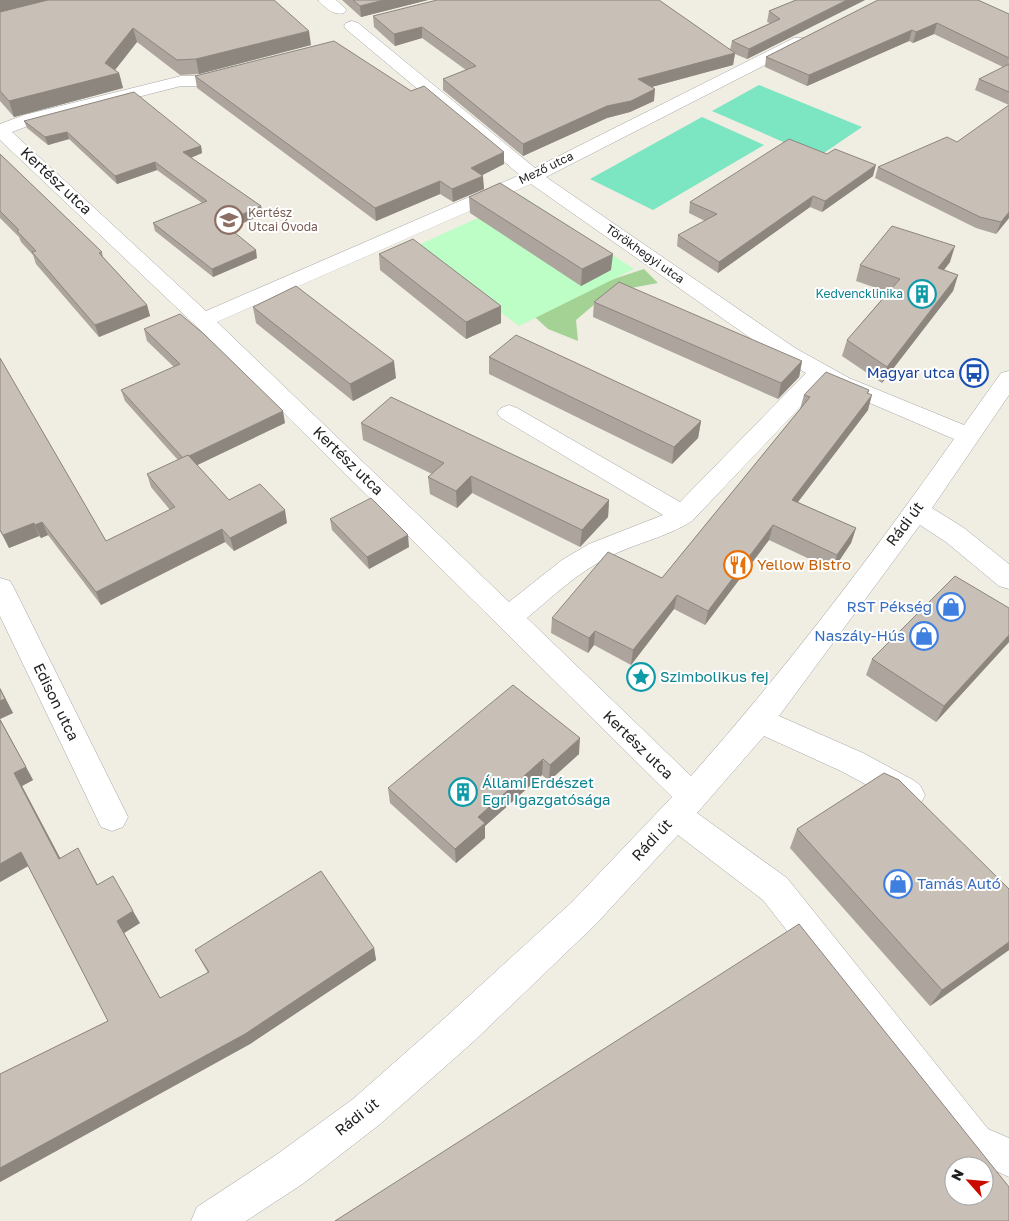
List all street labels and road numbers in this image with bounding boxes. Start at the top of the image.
street label: Kertész utca [17,143,96,218]
street label: Mező utca [516,148,576,187]
street label: Törökhegyi utca [603,221,687,286]
street label: Kertész utca [310,422,388,498]
street label: Rádi út [882,498,927,549]
street label: Edison utca [30,660,83,743]
street label: Kertész utca [600,706,678,782]
street label: Rádi út [627,815,675,864]
street label: Rádi út [331,1094,382,1139]

